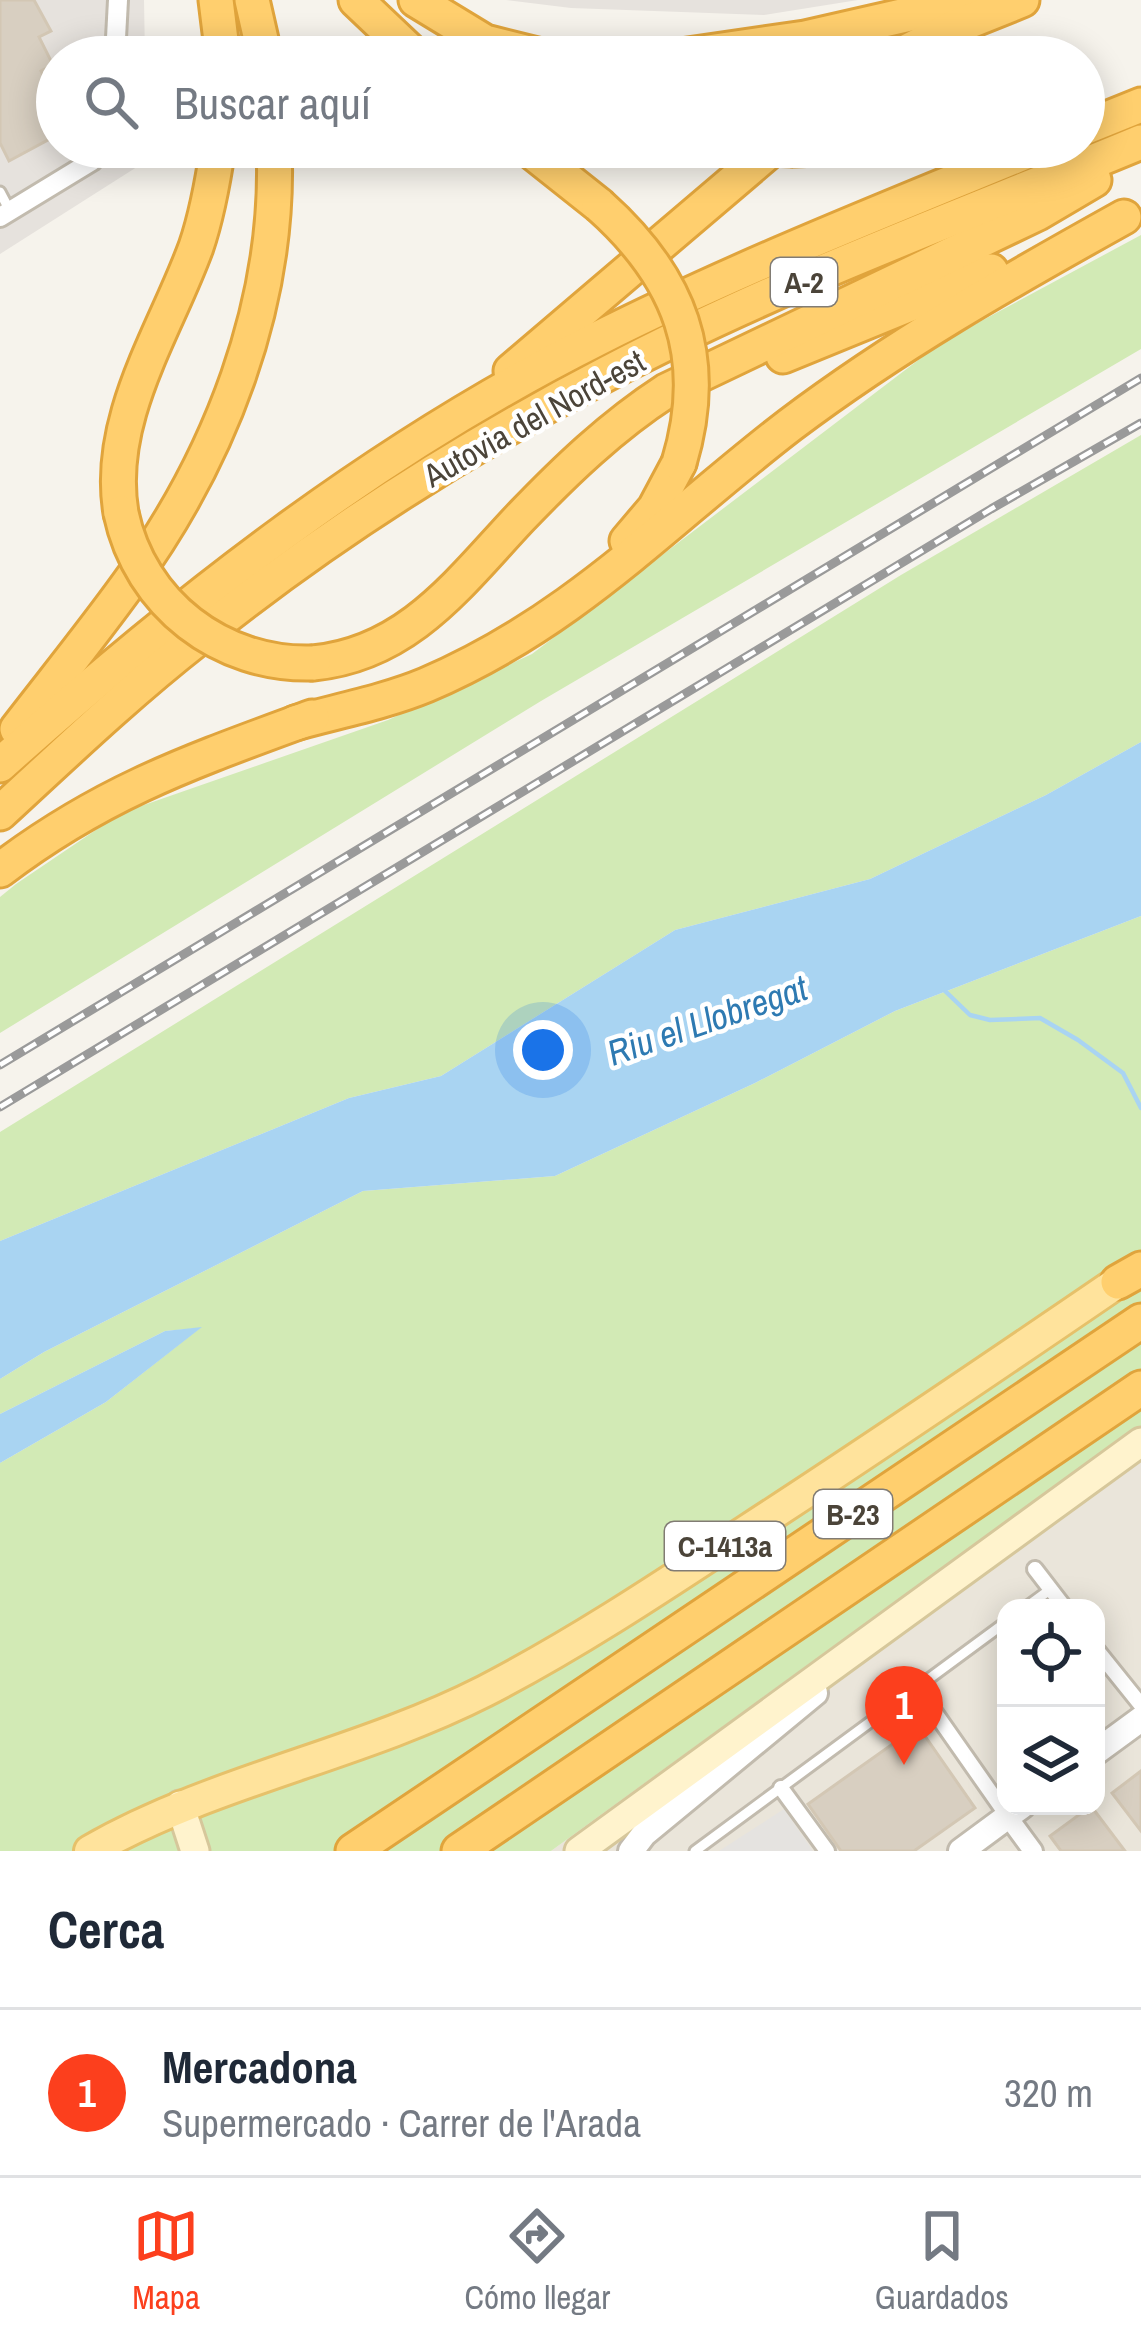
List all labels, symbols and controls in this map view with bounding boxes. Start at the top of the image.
search box [36,36,1105,168]
icon: search [78,69,144,135]
text: Buscar aquí [174,72,371,133]
road number: A-2 [771,258,837,306]
street label: Autovia del Nord-est [415,339,653,498]
water label: Riu el Llobregat [601,963,814,1077]
your location [513,1020,573,1080]
road number: B-23 [814,1490,892,1538]
road number: C-1413a [665,1522,785,1570]
map controls [997,1599,1105,1815]
button: locate [997,1599,1105,1707]
pin: 1 [865,1666,943,1765]
button: layers [997,1707,1105,1815]
text: Cerca [48,1895,164,1964]
text: Mercadona [162,2036,357,2097]
text: 1 [78,2067,96,2119]
text: 320 m [1004,2067,1093,2119]
text: Supermercado · Carrer de l'Arada [162,2097,641,2149]
tab: Mapa [132,2203,200,2319]
tab: Cómo llegar [464,2203,610,2319]
tab: Guardados [875,2203,1009,2319]

